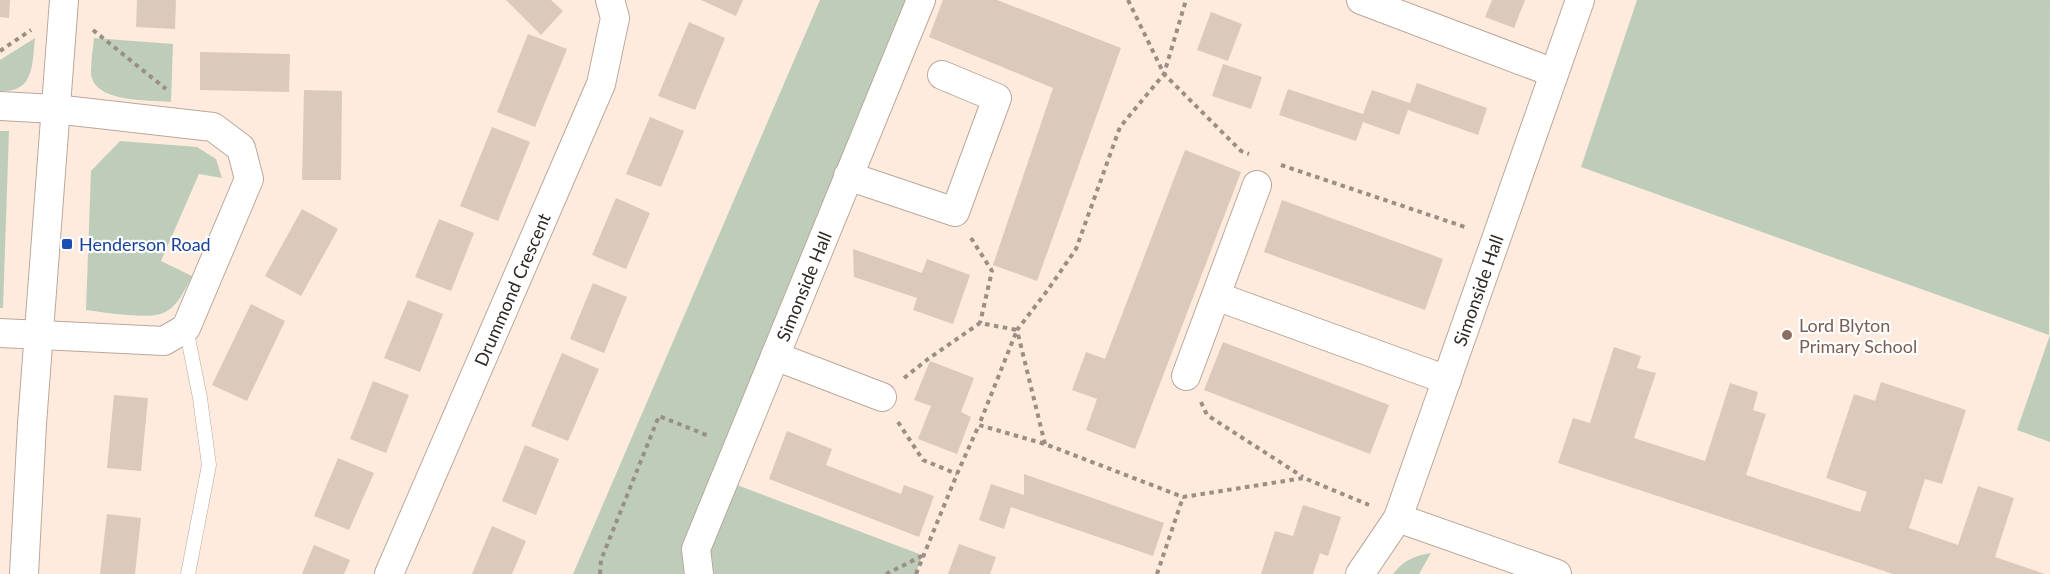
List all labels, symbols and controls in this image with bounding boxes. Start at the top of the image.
street label: Drummond Crescent [469,209,555,369]
street label: Simonside Hall [771,228,836,344]
street label: Simonside Hall [1448,232,1508,349]
place label: Henderson Road [79,233,211,255]
marker: Henderson Road [60,237,74,251]
place label: Lord Blyton Primary School [1799,314,1917,357]
marker: Lord Blyton Primary School [1780,328,1794,342]

